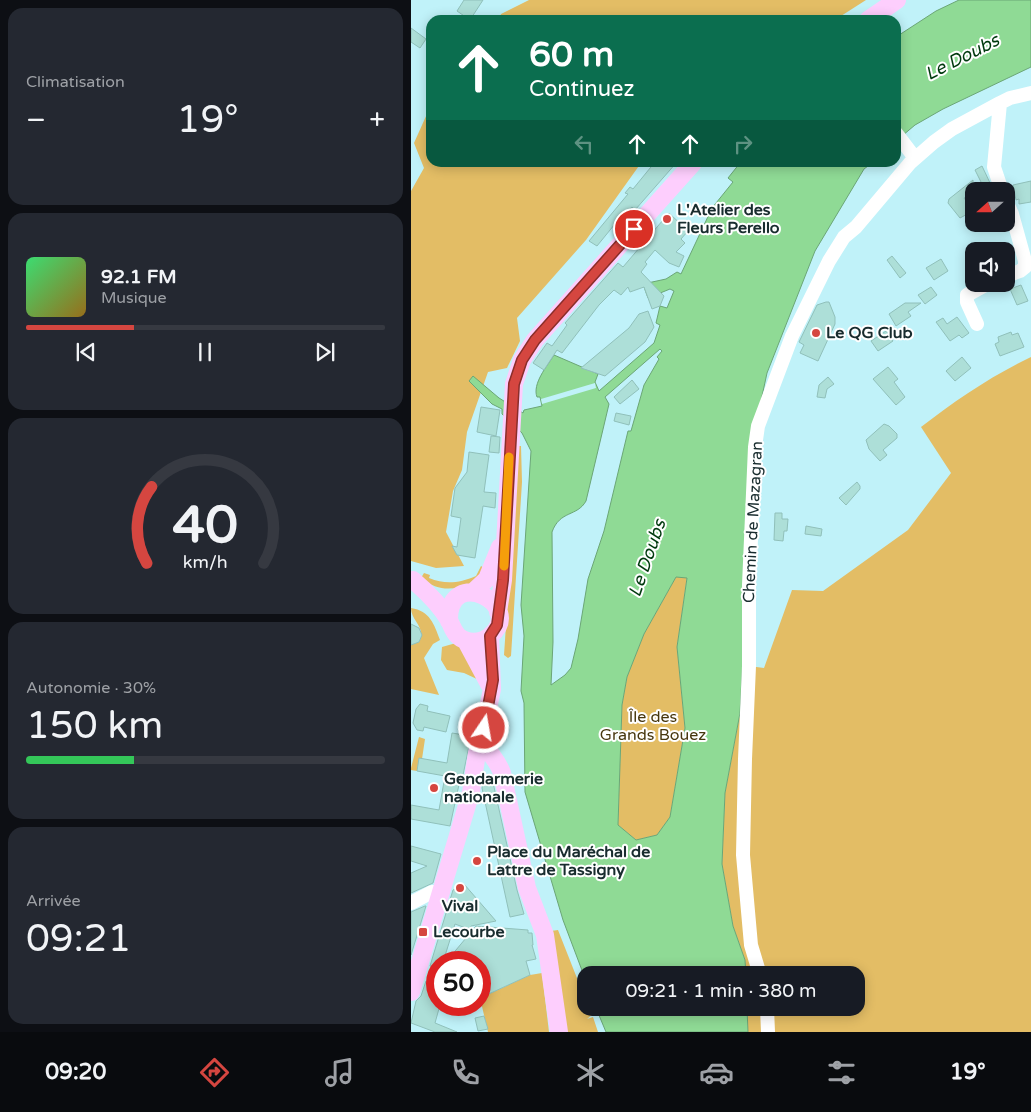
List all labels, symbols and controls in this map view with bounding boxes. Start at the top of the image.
water label: Le Doubs [921,28,1004,85]
text: 60 m [529,34,614,76]
icon: ahead [446,35,511,100]
text: Climatisation [26,72,125,92]
text: Continuez [529,76,634,102]
text: 19° [177,97,239,143]
text: − [26,103,46,137]
text: + [369,103,385,137]
icon: left [570,130,598,158]
icon: ahead [623,130,651,158]
icon: ahead [676,130,704,158]
icon: right [729,130,757,158]
north arrow [965,182,1015,232]
map controls [965,182,1015,292]
place label: L'Atelier des Fleurs Perello [677,200,780,238]
pin [613,208,655,250]
marker: L'Atelier des Fleurs Perello [661,213,673,225]
icon: arrive [620,215,648,243]
button: sound [965,242,1015,292]
text: 92.1 FM [101,266,177,288]
text: Musique [101,288,167,308]
place label: Le QG Club [826,323,913,343]
marker: Le QG Club [810,327,822,339]
icon: previous [72,338,100,366]
icon: pause [191,338,219,366]
icon: next [311,338,339,366]
street label: Chemin de Mazagran [739,440,767,604]
text: 40 [173,494,238,557]
water label: Le Doubs [624,515,671,600]
text: km/h [183,552,228,573]
text: Autonomie · 30% [26,678,156,698]
position arrow [457,701,509,753]
text: 150 km [26,703,163,749]
park label: Île des Grands Bouez [600,707,706,745]
place label: Gendarmerie nationale [444,769,543,807]
marker: Gendarmerie nationale [428,782,440,794]
place label: Place du Maréchal de Lattre de Tassigny [487,842,650,880]
marker: Place du Maréchal de Lattre de Tassigny [471,855,483,867]
marker: Vival [454,882,466,894]
text: Arrivée [26,891,81,911]
place label: Vival [442,896,478,916]
text: 09:21 [26,916,131,962]
place label: Lecourbe [433,922,505,942]
marker: Lecourbe [417,926,429,938]
speed limit sign: 50 [426,951,491,1016]
text: 09:21 · 1 min · 380 m [625,980,817,1002]
icon: directions [197,1055,232,1090]
icon: music [322,1055,357,1090]
icon: phone [448,1055,483,1090]
icon: climate [573,1055,608,1090]
icon: car [699,1055,734,1090]
icon: filters [824,1055,859,1090]
text: 09:20 [45,1059,106,1085]
text: 19° [950,1059,986,1085]

